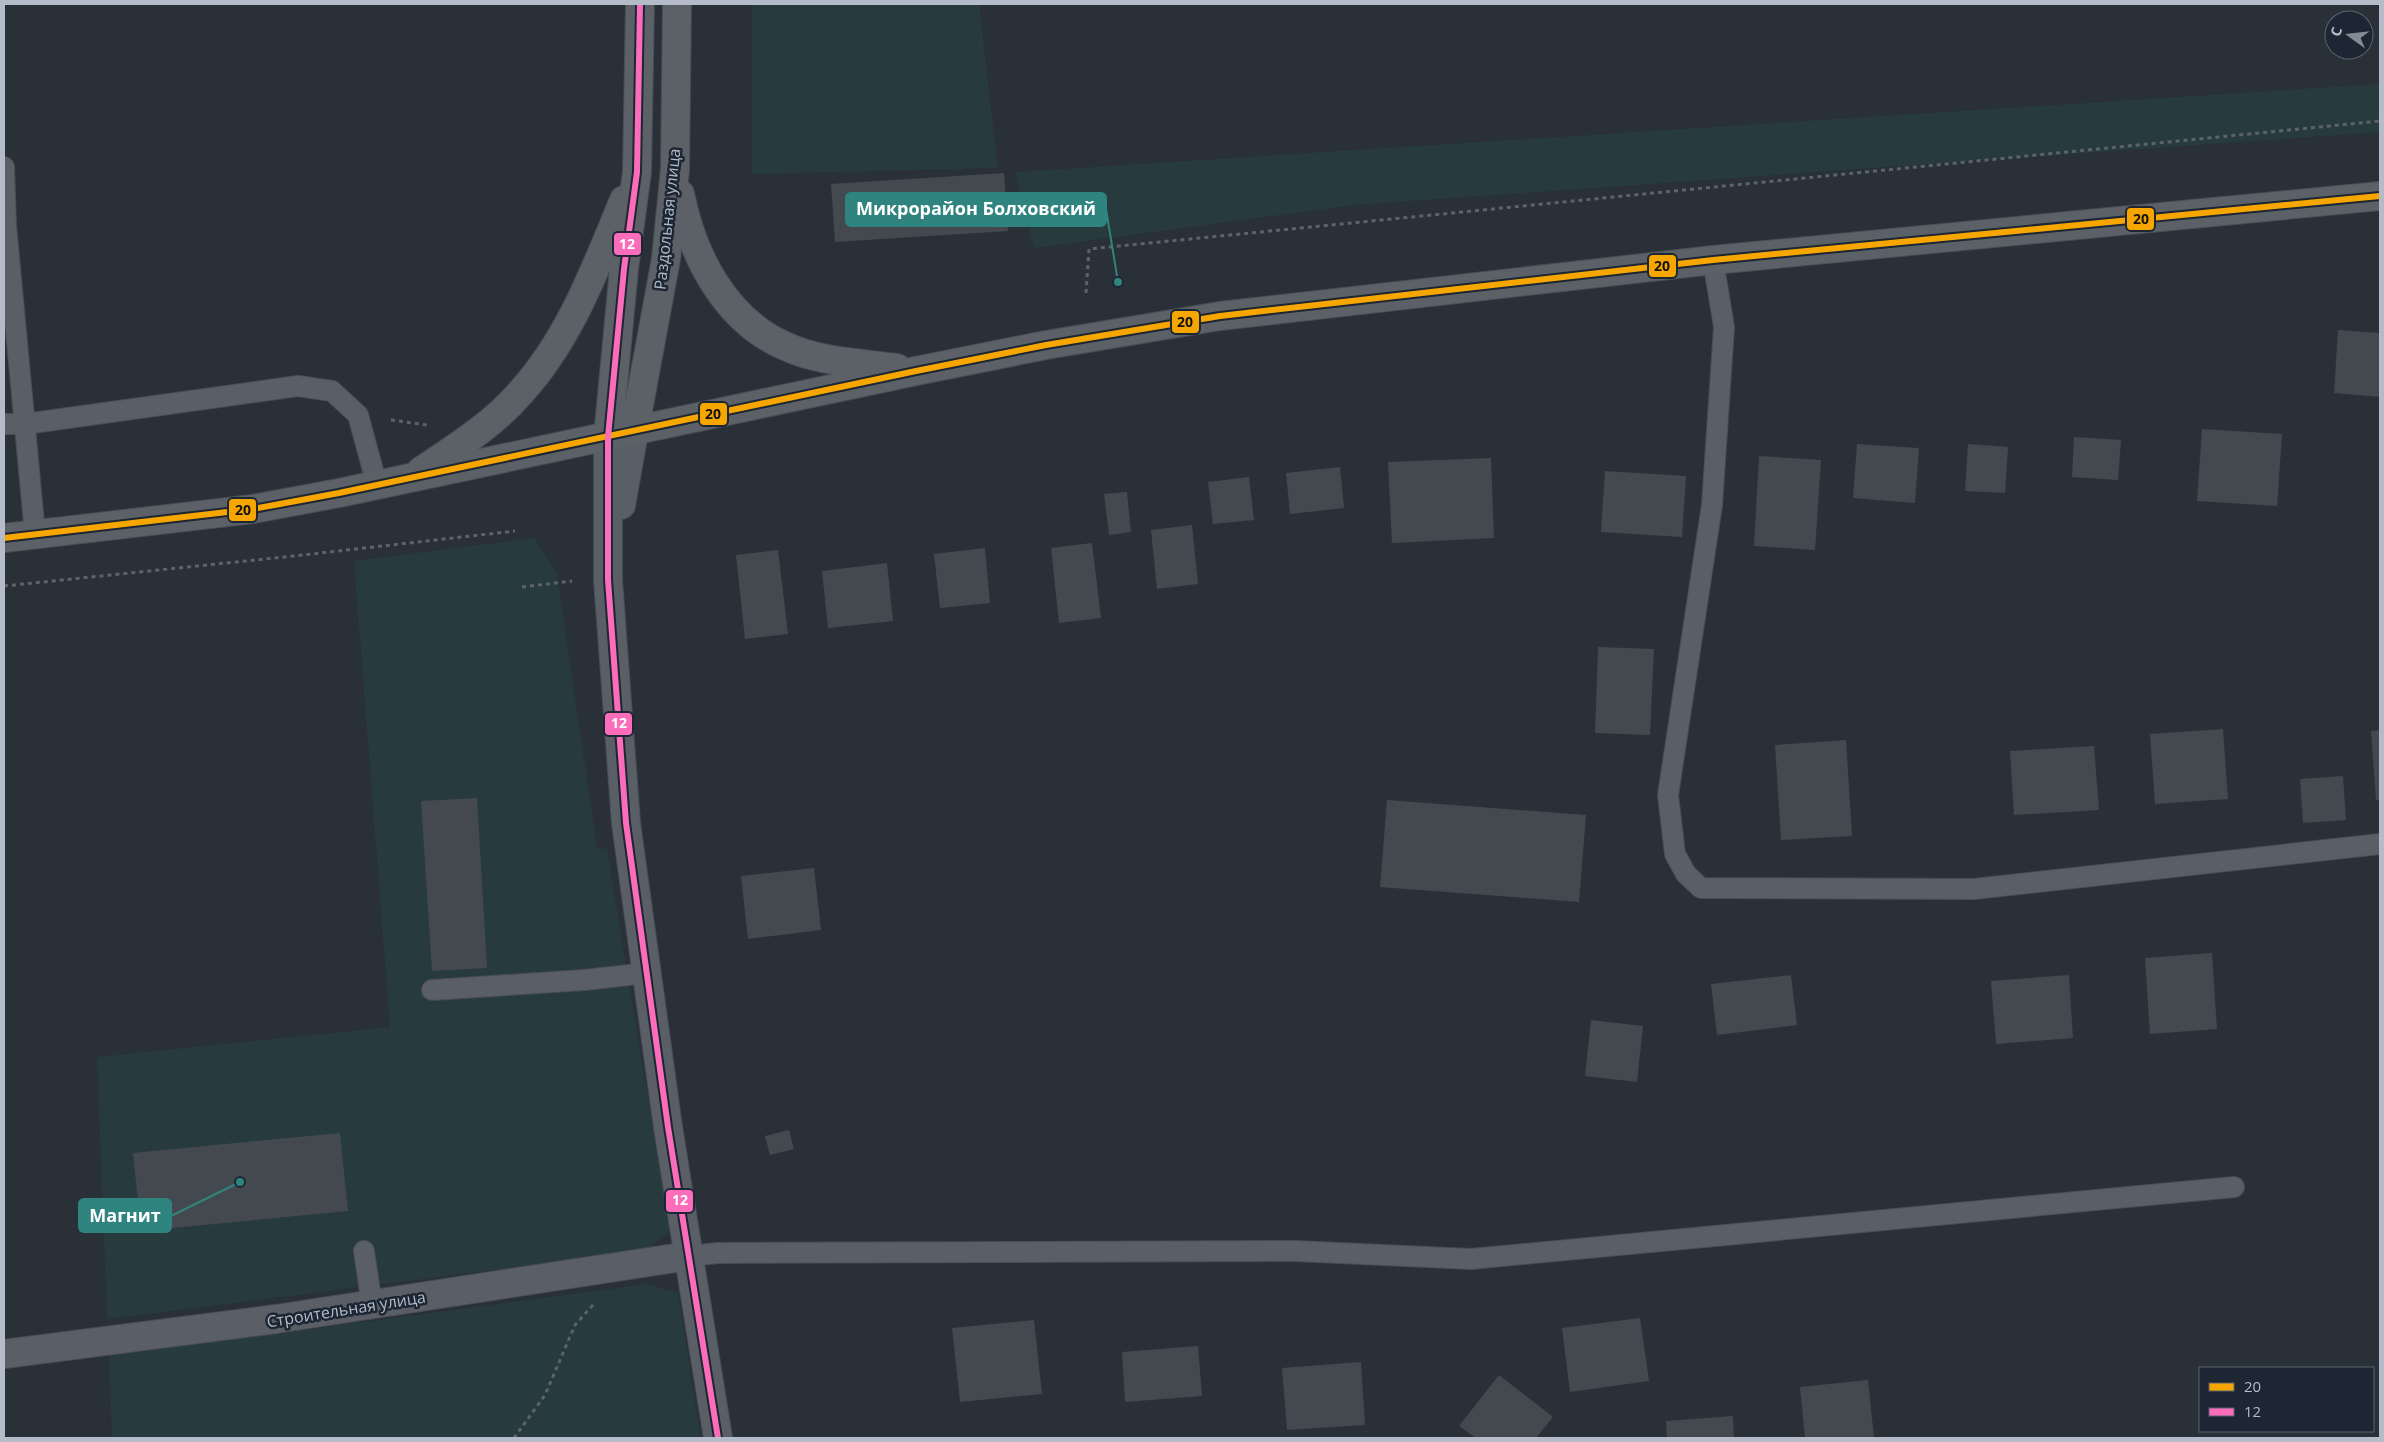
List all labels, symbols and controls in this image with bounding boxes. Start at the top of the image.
north arrow [2324,10,2374,60]
text: С [2326,25,2346,38]
street label: Раздольная улица [649,147,685,291]
callout: Микрорайон Болховский [846,193,1106,226]
text: Микрорайон Болховский [856,196,1096,220]
line badge: 20 [2126,207,2155,231]
text: 20 [2133,209,2149,228]
line badge: 12 [613,232,642,256]
text: 12 [619,234,635,253]
line badge: 20 [1648,254,1677,278]
text: 20 [1654,256,1670,275]
line badge: 20 [1171,310,1200,334]
text: 20 [1177,312,1193,331]
line badge: 20 [699,402,728,426]
text: 20 [705,404,721,423]
line badge: 20 [228,498,257,522]
text: 20 [235,500,251,519]
line badge: 12 [604,712,633,736]
text: 12 [611,713,627,732]
line badge: 12 [665,1189,694,1213]
text: 12 [672,1190,688,1209]
callout: Магнит [79,1199,171,1232]
text: Магнит [89,1203,161,1227]
street label: Строительная улица [265,1286,427,1332]
legend [2199,1367,2374,1432]
text: 20 [2244,1376,2261,1396]
text: 12 [2244,1401,2261,1421]

